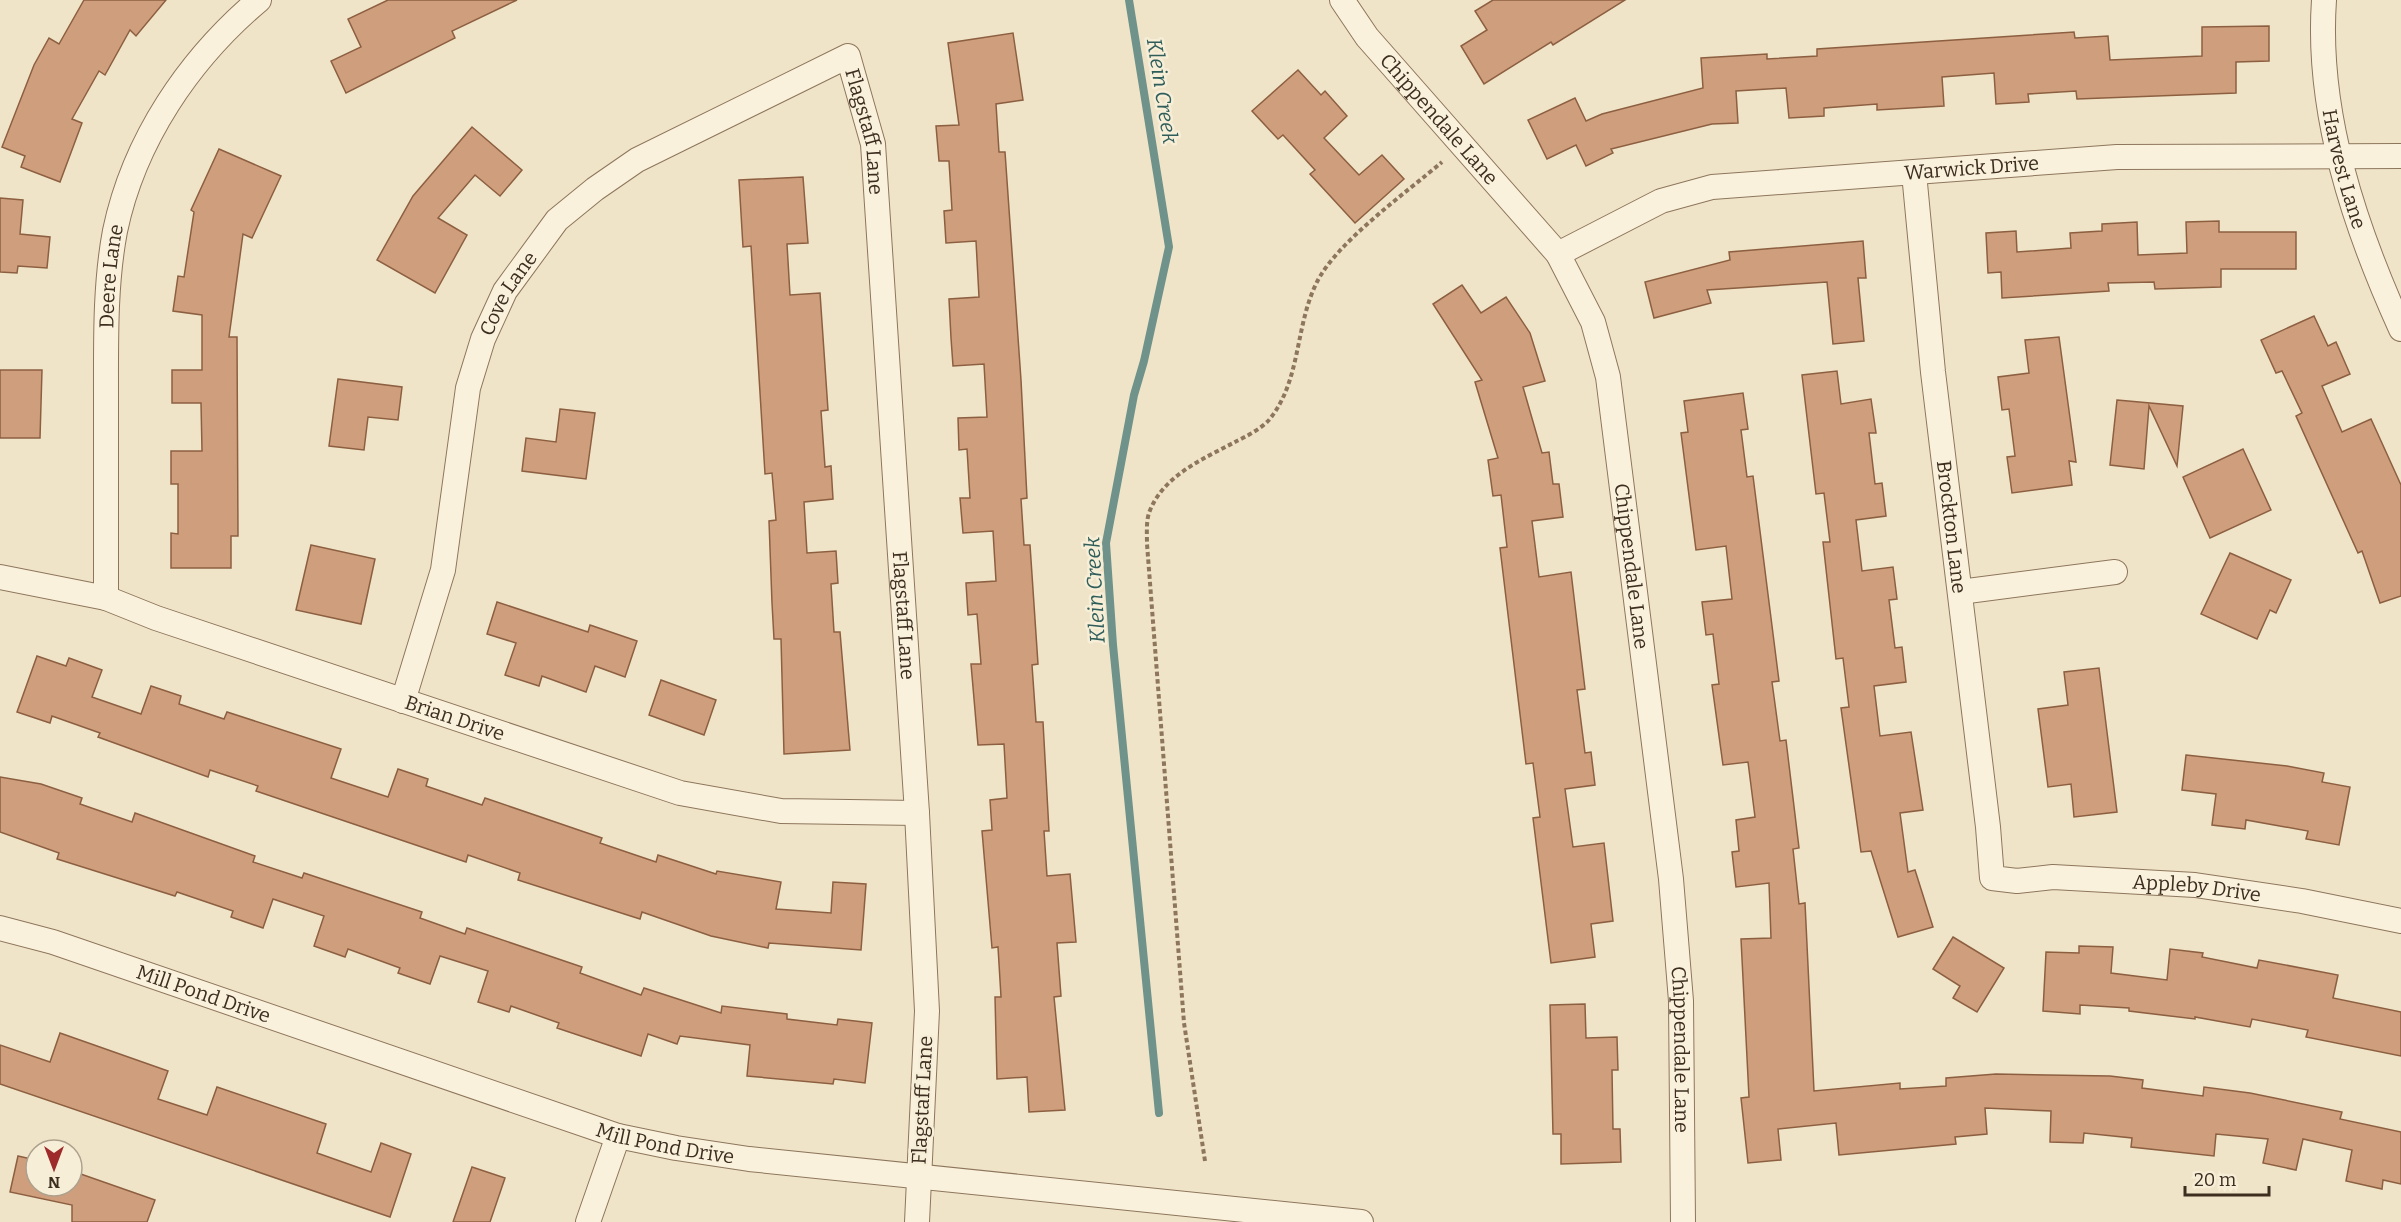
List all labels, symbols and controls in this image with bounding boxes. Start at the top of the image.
water label: Klein Creek [1141,36,1183,146]
street label: Chippendale Lane [1375,49,1503,190]
street label: Flagstaff Lane [840,66,888,196]
street label: Harvest Lane [2318,107,2372,232]
street label: Warwick Drive [1903,151,2040,185]
street label: Deere Lane [94,222,128,329]
street label: Cove Lane [474,247,542,339]
street label: Brockton Lane [1932,459,1972,595]
street label: Chippendale Lane [1609,482,1654,651]
water label: Klein Creek [1079,536,1111,644]
street label: Flagstaff Lane [888,550,920,681]
street label: Brian Drive [402,690,508,746]
street label: Appleby Drive [2132,869,2263,907]
street label: Mill Pond Drive [133,960,274,1028]
street label: Chippendale Lane [1666,965,1694,1133]
street label: Flagstaff Lane [907,1035,937,1165]
street label: Mill Pond Drive [593,1117,736,1169]
north arrow [24,1138,84,1198]
scale bar [2185,1159,2269,1197]
text: 20 m [2194,1169,2236,1191]
text: N [48,1173,60,1192]

